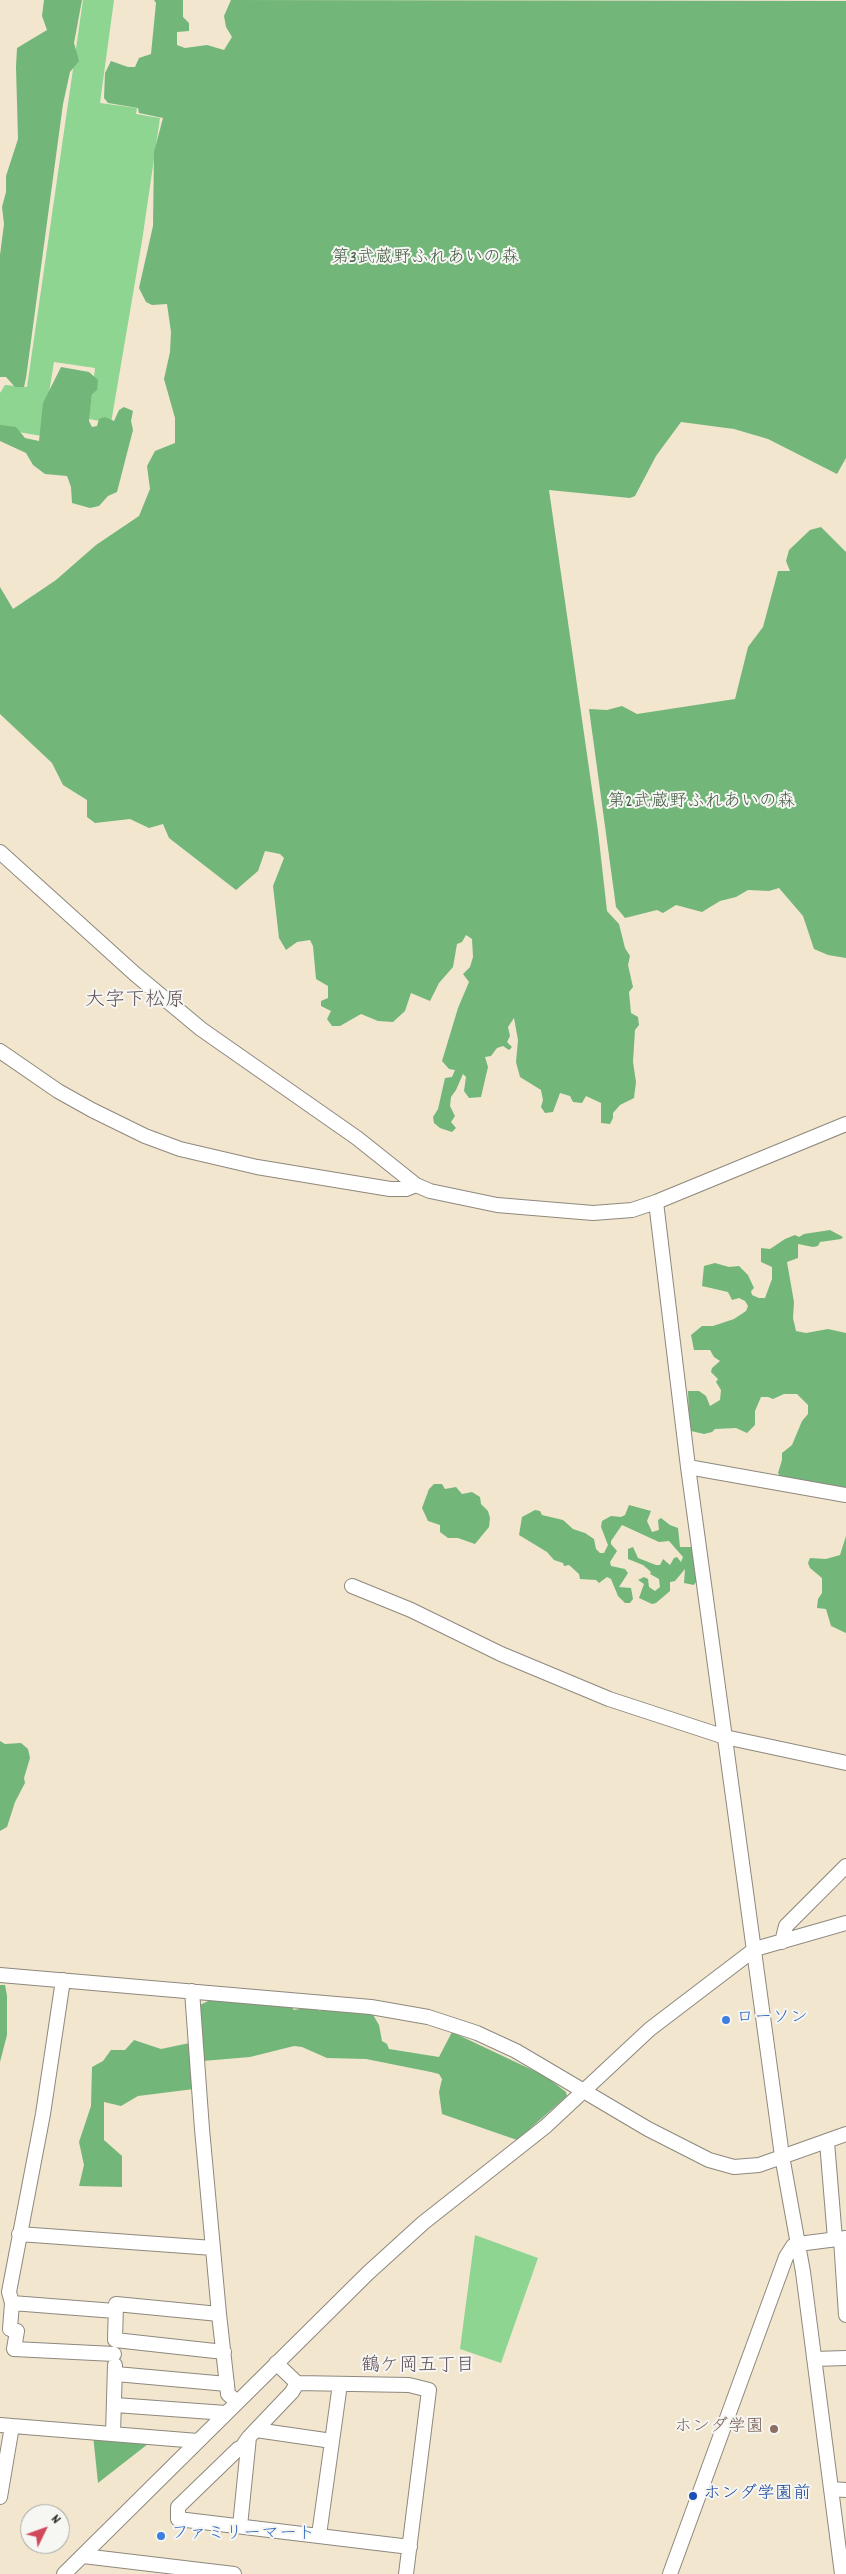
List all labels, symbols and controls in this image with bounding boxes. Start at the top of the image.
park label: 第3武蔵野ふれあいの森 [331,249,519,271]
park label: 第2武蔵野ふれあいの森 [607,793,795,815]
district label: 大字下松原 [85,990,185,1014]
place label: ローソン [736,2009,808,2031]
marker: ローソン [720,2014,732,2026]
district label: 鶴ケ岡五丁目 [361,2356,475,2378]
place label: ホンダ学園 [674,2418,764,2440]
marker: ホンダ学園 [768,2423,780,2435]
place label: ホンダ学園前 [703,2485,811,2507]
marker: ホンダ学園前 [687,2490,699,2502]
north arrow [20,2504,70,2554]
text: N [46,2510,65,2529]
place label: ファミリーマート [171,2525,315,2547]
marker: ファミリーマート [155,2530,167,2542]

